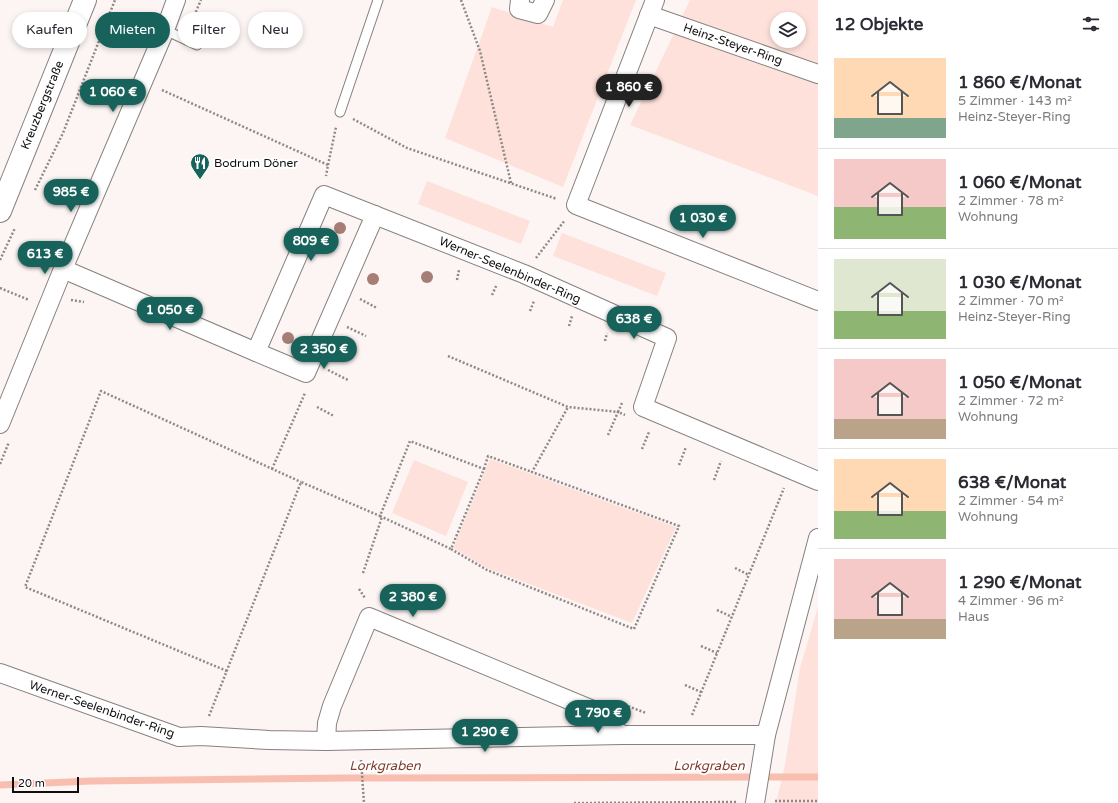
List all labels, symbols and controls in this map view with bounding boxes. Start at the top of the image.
chip: Kaufen [12,12,87,48]
chip: Mieten [95,12,170,48]
chip: Filter [178,12,240,48]
chip: Neu [248,12,303,48]
map controls [770,12,806,48]
button: layers [770,12,806,48]
icon: filters [1080,13,1102,35]
text: 12 Objekte [834,14,923,35]
street label: Heinz-Steyer-Ring [682,20,784,68]
street label: Kreuzbergstraße [18,58,66,151]
text: 1 860 €/Monat [958,72,1081,93]
pin: 1 860 € [592,74,666,108]
icon: home [866,74,914,122]
pin: 1 060 € [76,79,150,113]
text: 1 860 € [605,79,653,95]
text: 1 060 € [89,84,137,100]
text: 5 Zimmer · 143 m² [958,93,1072,109]
text: Heinz-Steyer-Ring [958,109,1071,125]
restaurant icon: Bodrum Döner [189,152,211,180]
place label: Bodrum Döner [214,156,298,170]
text: 1 060 €/Monat [958,172,1081,193]
icon: home [866,175,914,223]
pin: 985 € [43,179,99,213]
text: 985 € [53,184,89,200]
text: 2 Zimmer · 78 m² [958,193,1064,209]
pin: 1 030 € [666,205,740,239]
text: Wohnung [958,209,1018,225]
text: 1 030 € [679,210,727,226]
pin: 809 € [283,228,339,262]
text: 809 € [293,233,329,249]
street label: Werner-Seelenbinder-Ring [437,234,583,306]
pin: 613 € [17,241,73,275]
text: 613 € [27,246,63,262]
text: 1 030 €/Monat [958,272,1081,293]
icon: home [866,275,914,323]
text: 2 Zimmer · 70 m² [958,293,1064,309]
pin: 1 050 € [133,297,207,331]
text: 1 050 € [146,302,194,318]
pin: 638 € [606,306,662,340]
text: Heinz-Steyer-Ring [958,309,1071,325]
text: 638 € [616,311,652,327]
pin: 2 350 € [287,336,361,370]
text: 2 350 € [300,341,348,357]
text: 1 050 €/Monat [958,372,1081,393]
icon: home [866,375,914,423]
text: 2 Zimmer · 72 m² [958,393,1064,409]
text: Wohnung [958,409,1018,425]
text: 638 €/Monat [958,472,1066,493]
icon: home [866,475,914,523]
text: 2 Zimmer · 54 m² [958,493,1064,509]
text: Wohnung [958,509,1018,525]
text: 1 290 €/Monat [958,572,1081,593]
icon: home [866,575,914,623]
pin: 2 380 € [376,584,450,618]
text: 2 380 € [389,589,437,605]
text: 4 Zimmer · 96 m² [958,593,1064,609]
text: Haus [958,609,989,625]
street label: Werner-Seelenbinder-Ring [28,678,176,740]
pin: 1 790 € [561,700,635,734]
text: 1 790 € [574,705,622,721]
pin: 1 290 € [448,719,522,753]
text: 1 290 € [461,724,509,740]
water label: Lorkgraben [349,758,422,774]
water label: Lorkgraben [673,758,746,774]
scale bar [12,775,79,794]
text: 20 m [18,777,45,790]

